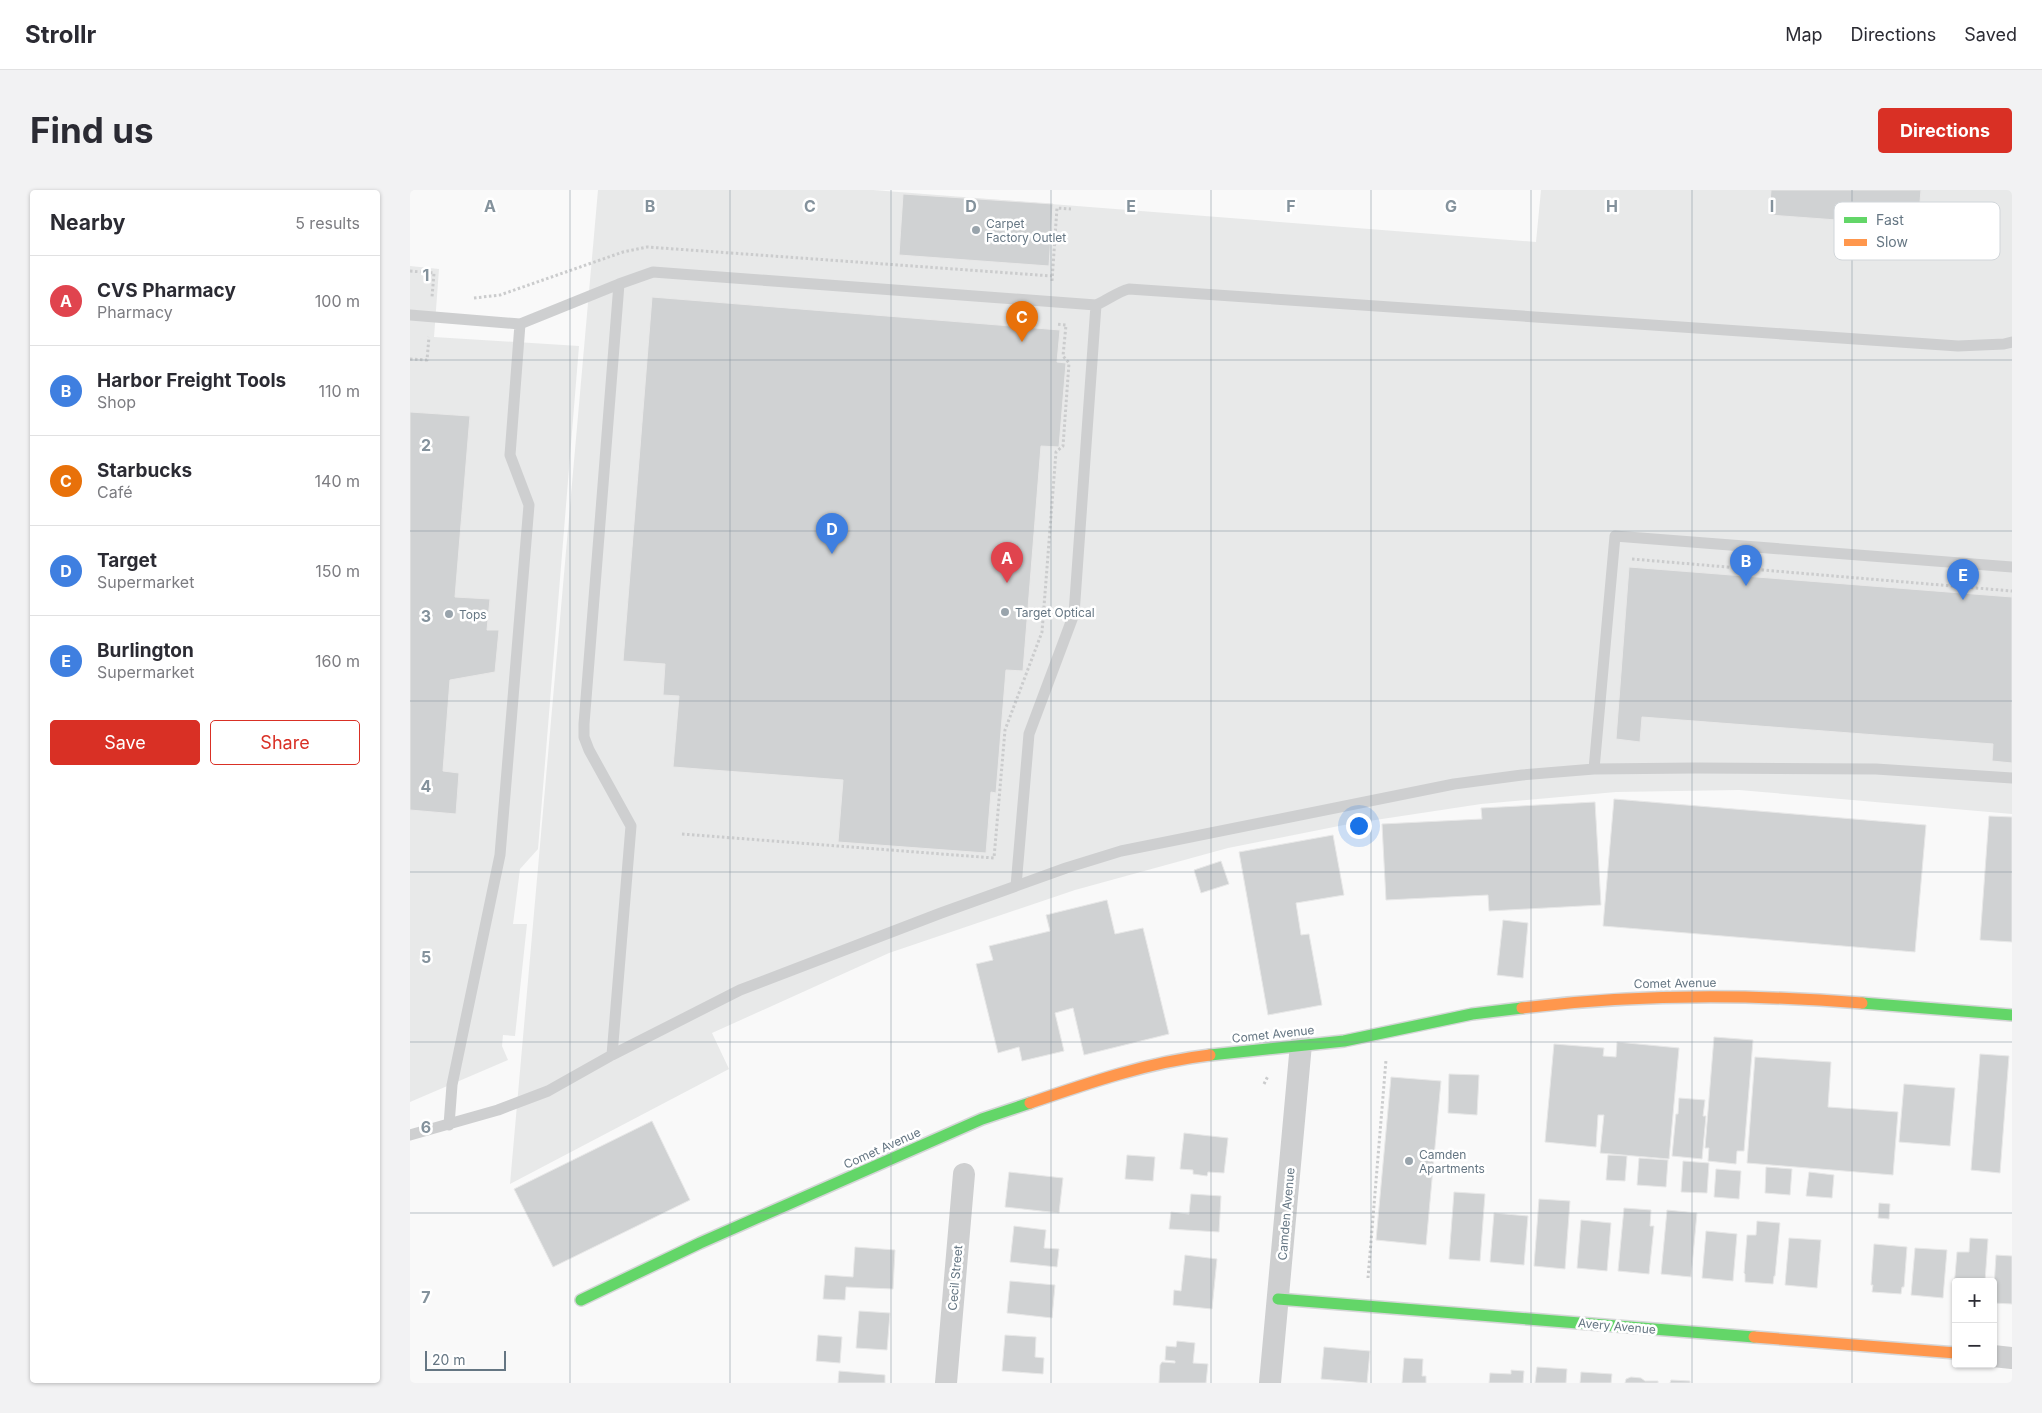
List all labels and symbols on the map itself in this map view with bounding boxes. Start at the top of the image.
text: A [484,196,496,216]
text: B [645,196,655,216]
text: C [804,196,816,216]
text: D [965,196,977,216]
text: E [1126,196,1136,216]
text: F [1286,196,1296,216]
text: G [1445,196,1457,216]
text: H [1606,196,1618,216]
text: I [1770,196,1774,216]
legend [1834,202,2000,260]
text: Fast [1876,211,1904,228]
place label: Carpet Factory Outlet [986,216,1066,245]
marker: Carpet Factory Outlet [970,224,982,236]
text: Slow [1876,233,1908,250]
text: 1 [423,265,429,285]
pin: C [1006,301,1038,342]
text: 2 [421,435,431,455]
pin: D [816,513,848,554]
pin: A [991,542,1023,583]
pin: B [1730,545,1762,586]
pin: E [1947,559,1979,600]
place label: Target Optical [1015,605,1095,620]
text: 3 [421,606,431,626]
marker: Target Optical [999,606,1011,618]
place label: Tops [459,607,487,622]
marker: Tops [443,608,455,620]
text: 4 [421,776,432,796]
your location [1346,813,1372,839]
text: 5 [421,947,431,967]
street label: Comet Avenue [1633,975,1717,991]
street label: Comet Avenue [1231,1022,1315,1046]
text: 6 [421,1117,431,1137]
street label: Comet Avenue [841,1124,923,1172]
place label: Camden Apartments [1419,1147,1485,1176]
marker: Camden Apartments [1403,1155,1415,1167]
street label: Camden Avenue [1274,1167,1298,1261]
street label: Cecil Street [945,1245,965,1311]
text: 7 [421,1287,431,1307]
street label: Avery Avenue [1578,1315,1656,1337]
scale bar [425,1348,506,1371]

